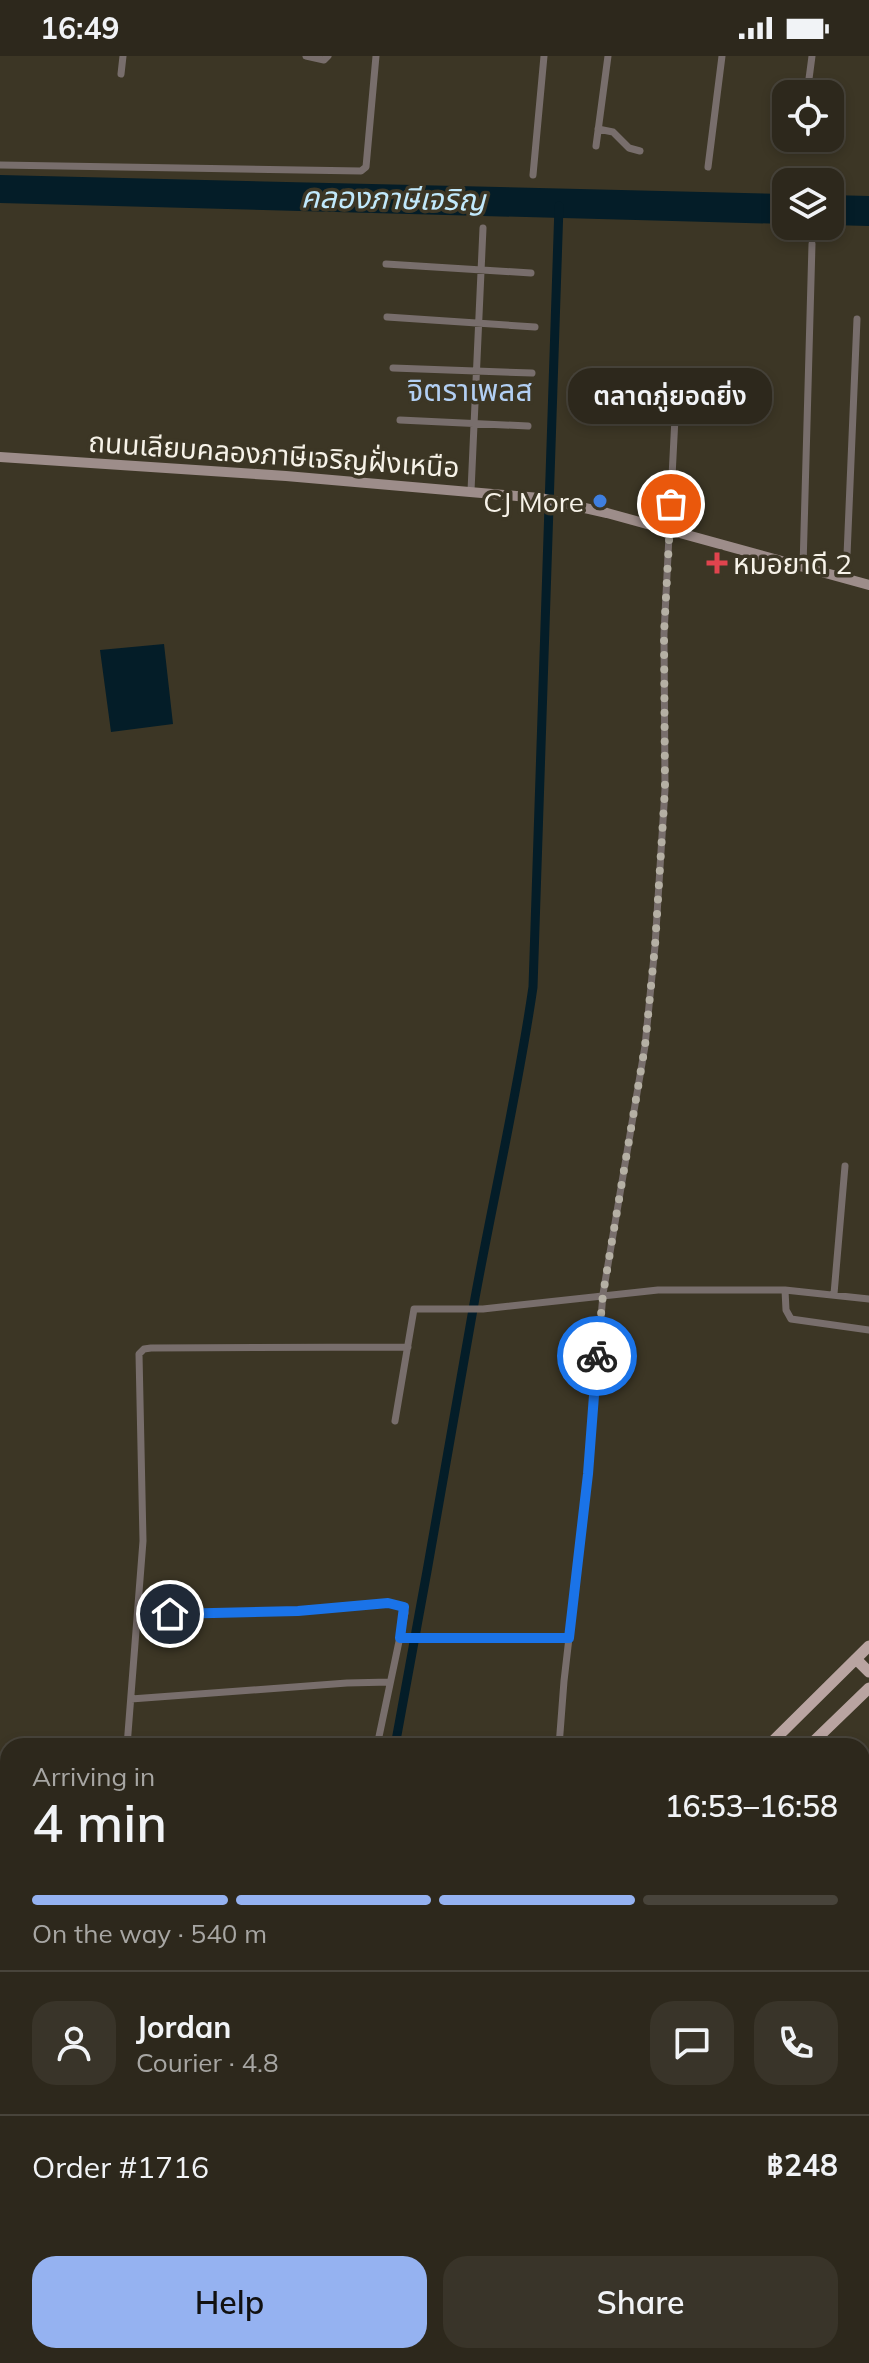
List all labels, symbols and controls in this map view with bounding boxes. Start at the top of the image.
text: 16:49 [40,9,119,47]
map controls [772,80,844,240]
button: locate [772,80,844,152]
button: layers [772,168,844,240]
water label: คลองภาษีเจริญ [301,177,487,219]
callout: ตลาดภู่ยอดยิ่ง [569,368,773,424]
district label: จิตราเพลส [407,371,533,409]
text: ตลาดภู่ยอดยิ่ง [593,379,747,412]
street label: ถนนเลียบคลองภาษีเจริญฝั่งเหนือ [87,424,461,484]
pin [637,470,705,538]
icon: bag [649,482,693,526]
place label: CJ More [483,484,584,519]
marker: CJ More [591,492,609,510]
place label: หมอยาดี 2 [733,546,852,581]
marker: หมอยาดี 2 [708,554,726,572]
courier [557,1316,637,1396]
icon: bike [575,1334,619,1378]
pin [136,1580,204,1648]
icon: home [148,1592,192,1636]
text: Arriving in [32,1760,155,1793]
text: 16:53–16:58 [665,1787,838,1825]
text: 4 min [32,1790,167,1855]
text: On the way · 540 m [32,1917,267,1950]
button: person [32,2001,116,2085]
button: chat [650,2001,734,2085]
button: phone [754,2001,838,2085]
text: Jordan [136,2008,231,2046]
text: Courier · 4.8 [136,2046,279,2079]
text: ฿248 [767,2146,838,2184]
text: Order #1716 [32,2148,209,2186]
button: Help [32,2256,427,2348]
button: Share [443,2256,838,2348]

